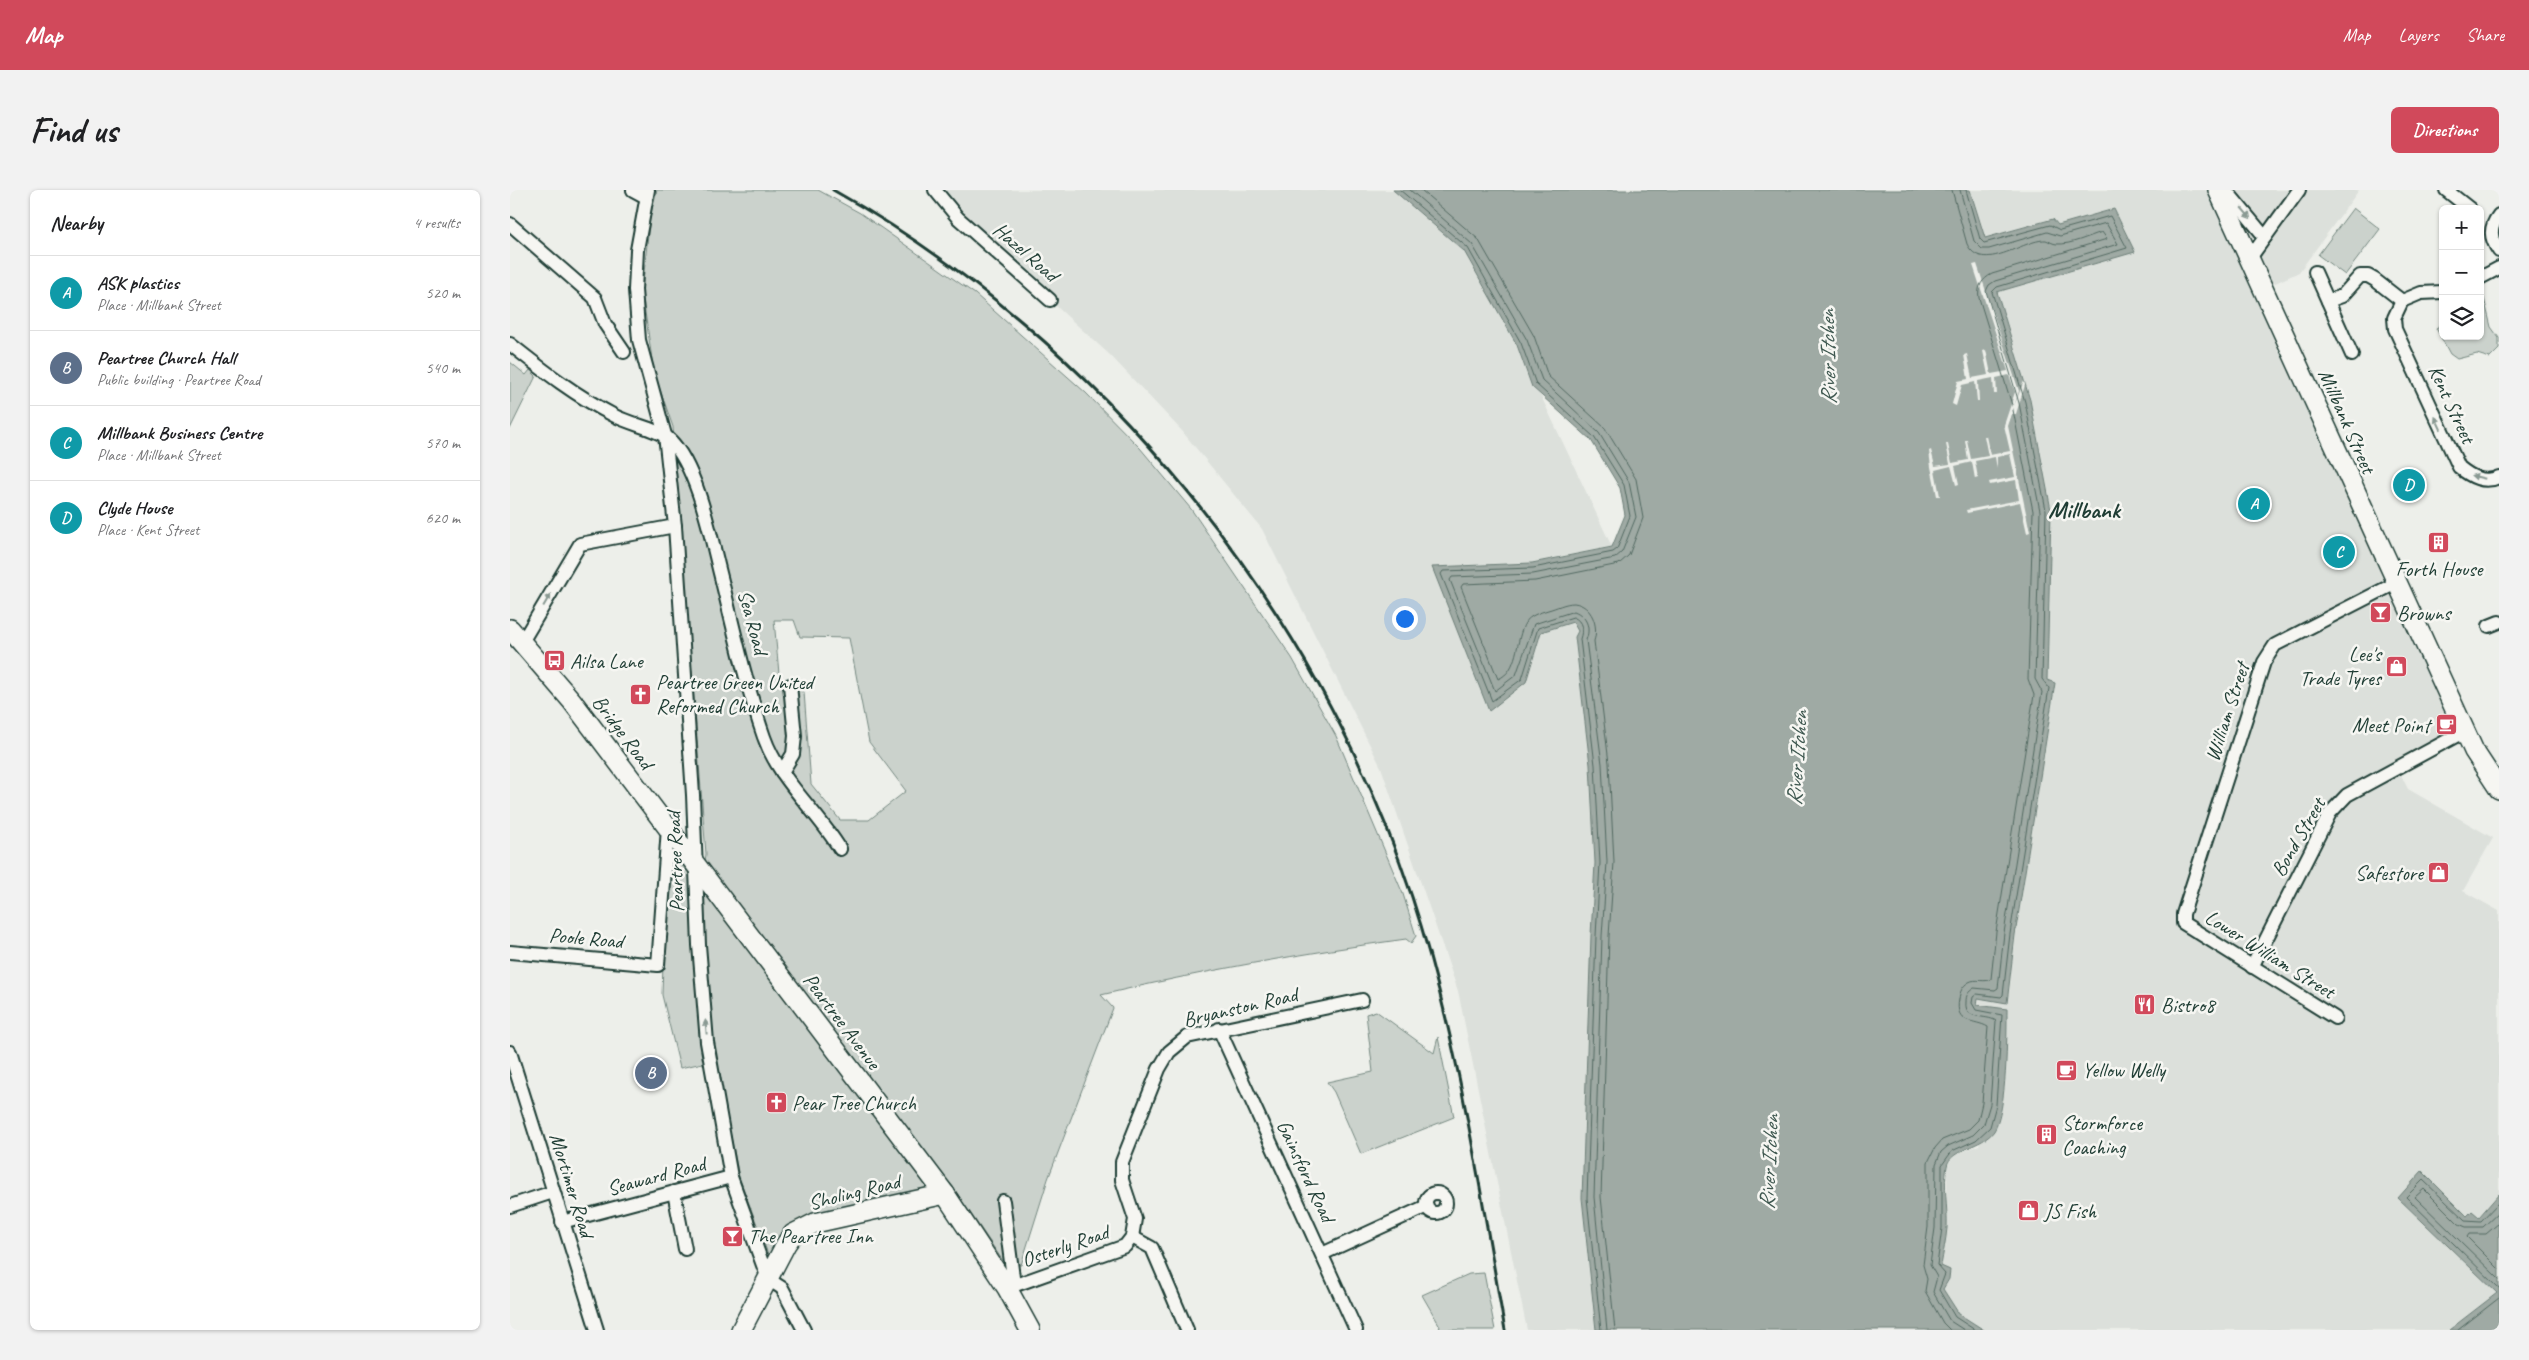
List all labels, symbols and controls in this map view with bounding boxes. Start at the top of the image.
text: Map [25,20,62,50]
text: Map [2343,24,2371,46]
text: Layers [2399,24,2438,46]
text: Share [2466,24,2504,46]
button: Directions [2391,107,2499,153]
text: Find us [30,108,117,153]
map controls [2439,205,2484,340]
button: + [2439,205,2484,250]
one-way arrow [2240,207,2252,219]
text: Nearby [50,210,103,236]
text: 4 results [413,213,460,233]
street label: Hazel Road [988,216,1066,289]
button: − [2439,250,2484,295]
text: ASK plastics [97,271,179,295]
text: A [62,283,70,303]
text: 520 m [426,283,460,303]
text: Place · Millbank Street [97,295,221,315]
button: layers [2439,295,2484,340]
water label: River Itchen [1813,307,1843,405]
text: Peartree Church Hall [97,346,235,370]
text: B [62,358,70,378]
text: 540 m [426,358,460,378]
street label: Kent Street [2423,361,2482,449]
street label: Millbank Street [2312,365,2382,479]
text: Public building · Peartree Road [97,370,260,390]
one-way arrow [2434,416,2442,430]
text: Millbank Business Centre [97,421,262,445]
text: C [62,433,70,453]
text: 570 m [426,433,460,453]
text: Place · Millbank Street [97,445,221,465]
pin: D [2393,466,2425,504]
one-way arrow [2469,473,2485,481]
pin: A [2238,485,2270,523]
district label: Millbank [2048,495,2122,525]
text: Clyde House [97,496,172,520]
text: D [61,508,71,528]
text: 620 m [426,508,460,528]
text: Place · Kent Street [97,520,199,540]
building icon: Forth House [2427,530,2451,554]
pin: C [2323,533,2355,571]
place label: Forth House [2396,556,2485,582]
street label: Sea Road [732,587,775,661]
one-way arrow [542,593,551,606]
place label: Browns [2397,600,2452,626]
bar icon: Browns [2369,601,2393,625]
your location [1392,606,1418,632]
place label: Lee's Trade Tyres [2299,641,2383,691]
place label: Ailsa Lane [570,648,645,674]
bus stop icon: Ailsa Lane [542,649,566,673]
shop icon: Lee's Trade Tyres [2385,654,2409,678]
street label: William Street [2199,657,2256,764]
place label: Peartree Green United Reformed Church [656,669,817,719]
church icon: Peartree Green United Reformed Church [628,682,652,706]
street label: Bridge Road [587,690,662,777]
water label: River Itchen [1780,708,1814,806]
place label: Meet Point [2352,712,2433,738]
cafe icon: Meet Point [2434,713,2458,737]
street label: Bond Street [2265,791,2332,881]
street label: Peartree Road [660,807,690,913]
place label: Safestore [2355,860,2425,886]
shop icon: Safestore [2427,861,2451,885]
street label: Lower William Street [2200,904,2341,1005]
street label: Poole Road [548,922,628,954]
street label: Peartree Avenue [797,968,888,1076]
street label: Bryanston Road [1180,980,1303,1033]
place label: Bistro8 [2161,992,2217,1018]
restaurant icon: Bistro8 [2133,993,2157,1017]
one-way arrow [702,1019,710,1035]
pin: B [635,1054,667,1092]
place label: Yellow Welly [2082,1057,2167,1083]
cafe icon: Yellow Welly [2054,1058,2078,1082]
place label: Pear Tree Church [792,1090,916,1116]
church icon: Pear Tree Church [764,1091,788,1115]
place label: Stormforce Coaching [2062,1110,2143,1160]
water label: River Itchen [1753,1112,1786,1210]
street label: Gainsford Road [1271,1116,1342,1229]
building icon: Stormforce Coaching [2034,1123,2058,1147]
street label: Mortimer Road [544,1130,601,1244]
street label: Seaward Road [604,1149,712,1202]
street label: Sholing Road [806,1167,906,1216]
place label: JS Fish [2043,1198,2097,1224]
shop icon: JS Fish [2016,1199,2040,1223]
street label: Osterly Road [1018,1218,1114,1273]
place label: The Peartree Inn [748,1223,874,1249]
bar icon: The Peartree Inn [720,1224,744,1248]

